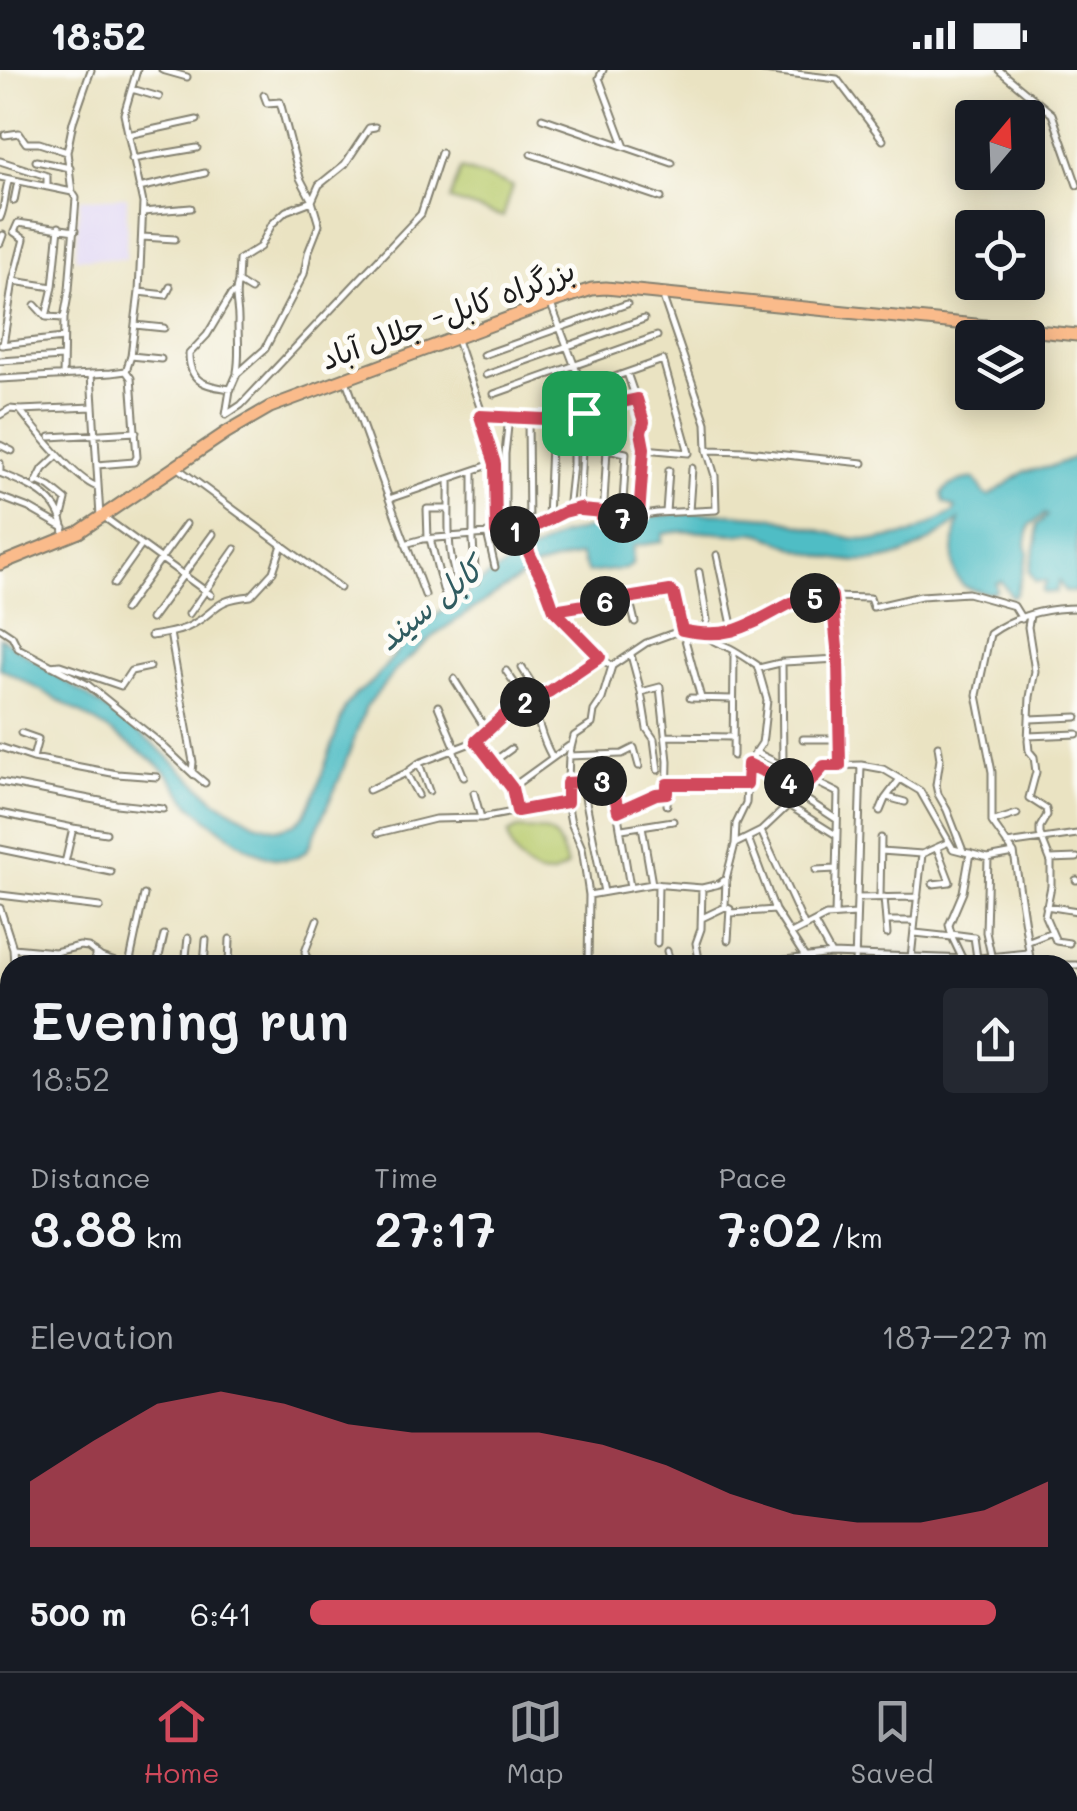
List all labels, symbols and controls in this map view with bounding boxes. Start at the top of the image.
text: 18:52 [50,10,146,60]
north arrow [955,100,1045,190]
map controls [955,100,1045,410]
button: locate [955,210,1045,300]
street label: بزرگراه کابل- جلال آباد [315,249,580,378]
button: layers [955,320,1045,410]
pin [542,371,627,456]
icon: arrive [557,386,612,441]
pin: 7 [598,493,648,543]
text: 7 [615,500,631,536]
pin: 1 [490,506,540,556]
text: 1 [509,513,521,549]
water label: کابل سيند [367,543,495,659]
pin: 5 [790,573,840,623]
pin: 6 [580,576,630,626]
text: 5 [807,580,823,616]
text: 6 [597,583,613,619]
pin: 2 [500,677,550,727]
text: 2 [517,684,533,720]
pin: 3 [577,756,627,806]
pin: 4 [764,758,814,808]
text: 3 [594,763,610,799]
text: 4 [780,765,798,801]
text: Evening run [30,983,349,1055]
button: share [943,988,1048,1093]
text: 18:52 [30,1057,110,1099]
text: Distance [30,1159,151,1195]
text: Time [374,1159,438,1195]
text: Pace [719,1159,787,1195]
text: 3.88 [30,1195,136,1261]
text: 27:17 [374,1195,496,1261]
text: 7:02 [719,1195,822,1261]
text: km [136,1219,183,1255]
text: /km [822,1219,883,1255]
text: Elevation [30,1315,174,1357]
text: 187–227 m [881,1315,1048,1357]
text: 500 m [30,1592,127,1634]
text: 6:41 [190,1592,252,1634]
tab: Home [143,1694,220,1790]
tab: Map [507,1694,564,1790]
tab: Saved [850,1694,934,1790]

